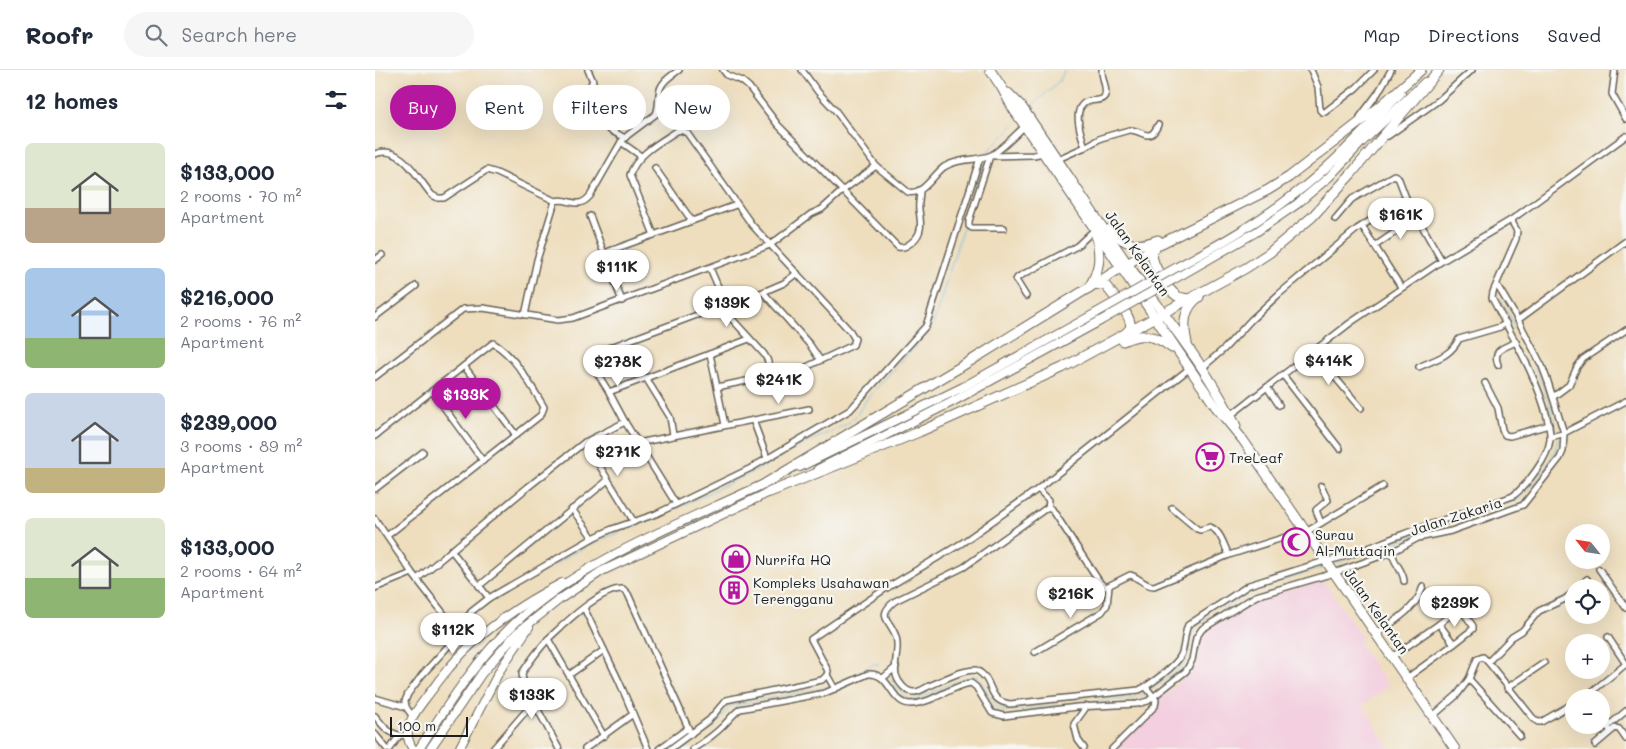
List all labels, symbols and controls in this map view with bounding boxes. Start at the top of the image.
search box [124,12,474,57]
text: Roofr [25,19,94,50]
icon: search [142,21,170,49]
text: Search here [182,22,297,47]
text: Map [1363,23,1400,47]
text: Directions [1428,23,1520,47]
text: Saved [1548,23,1601,47]
chip: Buy [390,85,456,130]
chip: Rent [466,85,543,130]
chip: Filters [553,85,646,130]
chip: New [656,85,730,130]
icon: filters [322,86,350,114]
text: 12 homes [25,87,118,114]
text: $133,000 [180,158,274,185]
icon: home [65,163,125,223]
text: 2 rooms · 70 m² [180,185,301,206]
pin: $161K [1366,198,1436,240]
text: $161K [1379,203,1423,224]
text: Apartment [180,206,265,227]
street label: Jalan Kelantan [1101,206,1175,300]
pin: $111K [582,250,652,292]
text: $111K [596,255,638,276]
text: $216,000 [180,283,274,310]
pin: $139K [692,286,762,328]
icon: home [65,288,125,348]
text: $139K [704,291,750,312]
text: 2 rooms · 76 m² [180,310,301,331]
text: Apartment [180,331,265,352]
pin: $278K [583,344,653,387]
pin: $414K [1294,344,1364,386]
text: $414K [1305,349,1353,370]
text: $278K [594,350,642,371]
pin: $241K [744,362,814,405]
text: $241K [756,368,802,389]
pin: $133K [431,378,501,420]
text: $133K [443,383,489,404]
text: $239,000 [180,408,277,435]
icon: home [65,413,125,473]
pin: $271K [583,434,653,477]
text: 3 rooms · 89 m² [180,435,302,456]
text: $271K [595,440,641,461]
supermarket icon: TreLeaf [1195,442,1225,472]
place label: TreLeaf [1229,448,1283,467]
text: Apartment [180,456,265,477]
street label: Jalan Zakaria [1408,492,1504,540]
north arrow [1565,524,1610,569]
map controls [1565,524,1610,734]
place label: Surau Al-Muttaqin [1315,525,1395,560]
mosque icon: Surau Al-Muttaqin [1281,527,1311,557]
text: $133,000 [180,533,274,560]
icon: home [65,538,125,598]
shop icon: Nurrifa HQ [721,544,751,574]
place label: Nurrifa HQ [755,550,831,569]
text: 2 rooms · 64 m² [180,560,302,581]
street label: Jalan Kelantan [1340,564,1414,658]
place label: Kompleks Usahawan Terengganu [753,573,889,608]
building icon: Kompleks Usahawan Terengganu [719,575,749,605]
pin: $216K [1036,576,1106,619]
button: locate [1565,579,1610,624]
text: Apartment [180,581,265,602]
text: $216K [1048,582,1094,603]
pin: $239K [1420,586,1490,628]
text: $239K [1431,591,1479,612]
pin: $112K [418,612,488,655]
text: $112K [431,618,475,639]
button: + [1565,634,1610,679]
pin: $133K [497,678,567,720]
text: $133K [509,683,555,704]
button: − [1565,689,1610,734]
scale bar [390,714,467,737]
text: 100 m [397,716,436,735]

